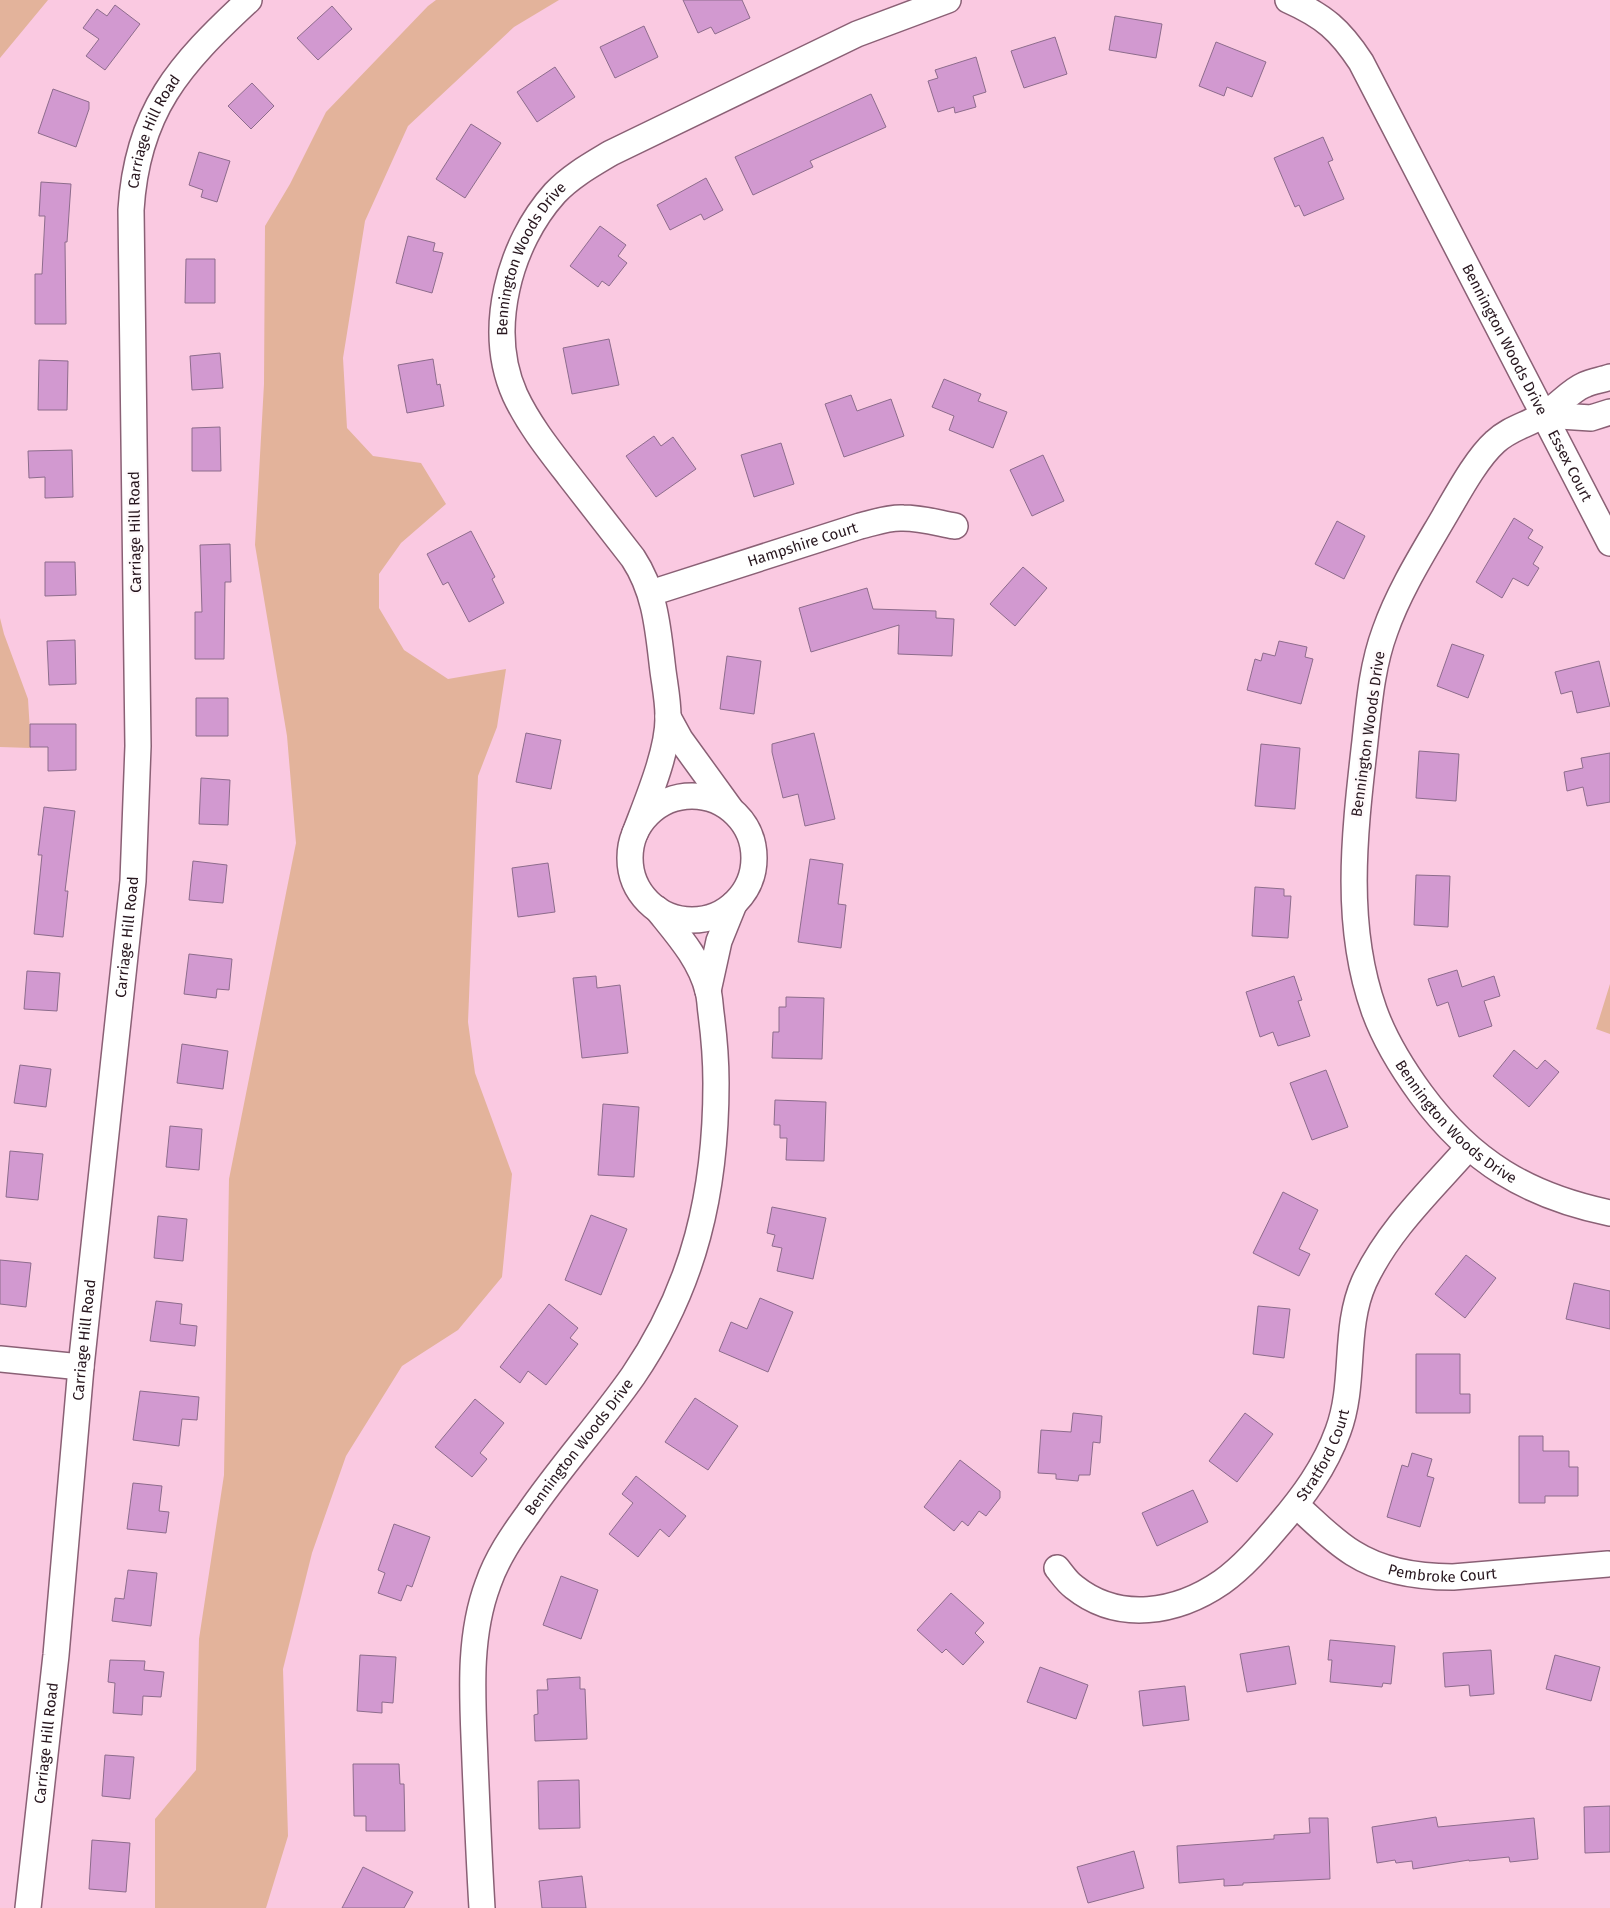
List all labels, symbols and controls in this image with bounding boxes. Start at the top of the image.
street label: Carriage Hill Road [124,71,184,190]
street label: Bennington Woods Drive [493,178,570,336]
street label: Bennington Woods Drive [1458,261,1551,418]
street label: Essex Court [1544,427,1596,505]
street label: Carriage Hill Road [125,471,145,593]
street label: Hampshire Court [745,518,860,571]
street label: Bennington Woods Drive [1347,650,1389,818]
street label: Carriage Hill Road [112,876,142,999]
street label: Bennington Woods Drive [1391,1057,1520,1187]
street label: Carriage Hill Road [69,1278,99,1401]
street label: Bennington Woods Drive [521,1375,637,1519]
street label: Stratford Court [1292,1407,1353,1505]
street label: Pembroke Court [1386,1560,1498,1586]
street label: Carriage Hill Road [31,1681,62,1805]

